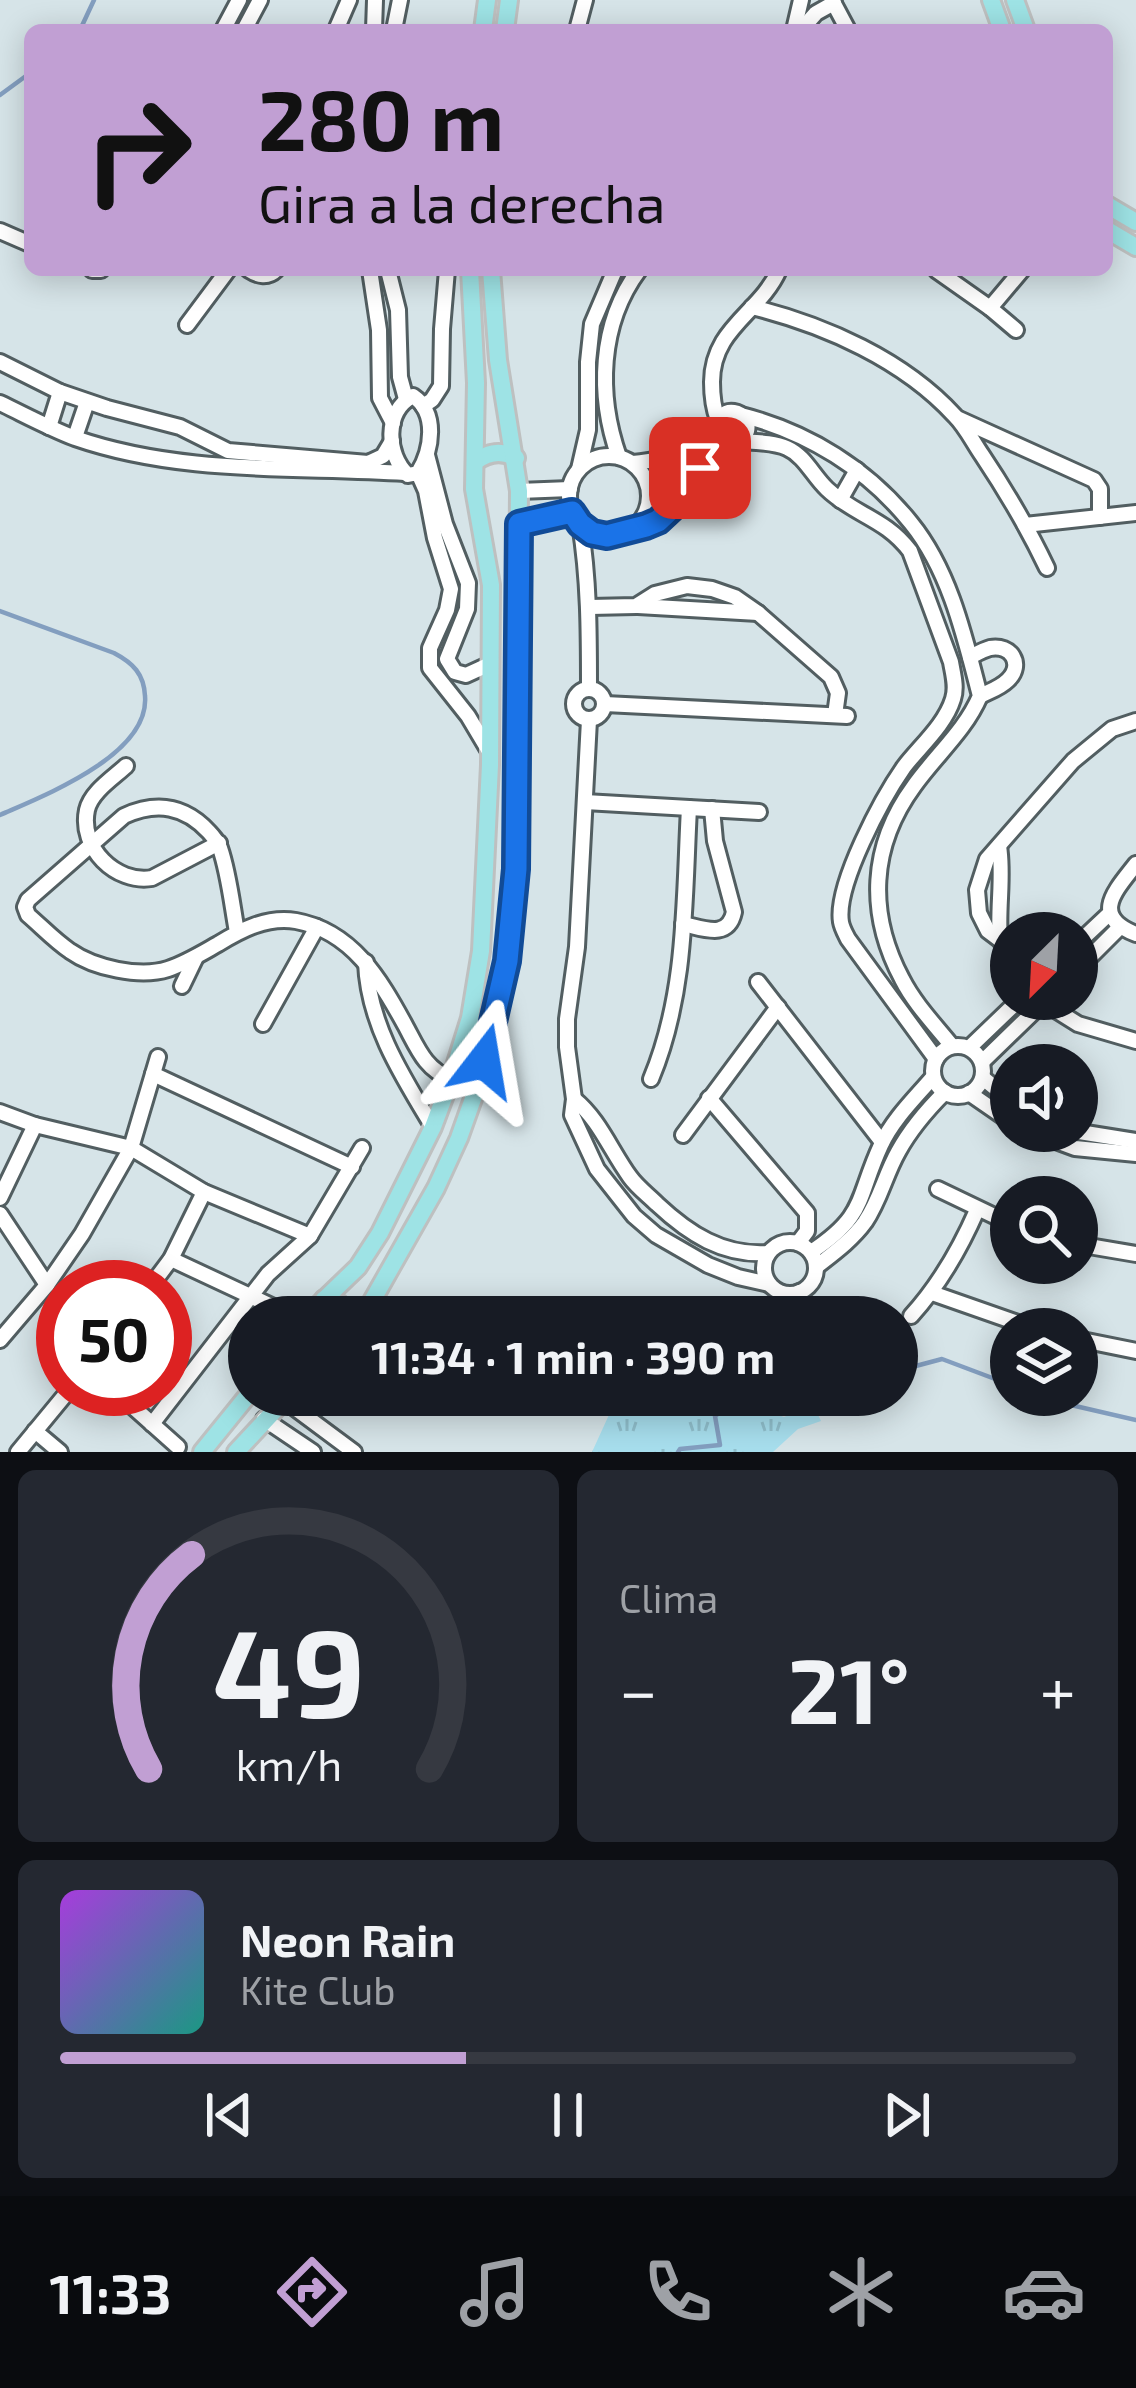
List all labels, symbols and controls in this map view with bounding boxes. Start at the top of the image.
text: 280 m [258,67,504,168]
icon: right [60,72,216,228]
text: Gira a la derecha [258,169,665,234]
pin [649,417,751,519]
icon: arrive [667,435,733,501]
north arrow [990,912,1098,1020]
map controls [990,912,1098,1416]
position arrow [421,998,547,1124]
button: sound [990,1044,1098,1152]
button: search [990,1176,1098,1284]
speed limit sign: 50 [36,1260,192,1416]
button: layers [990,1308,1098,1416]
text: 11:34 · 1 min · 390 m [371,1329,775,1383]
text: Clima [619,1574,718,1621]
text: 49 [212,1593,365,1743]
text: 21° [788,1634,910,1742]
text: − [619,1649,658,1728]
text: + [1040,1649,1076,1728]
text: km/h [235,1738,342,1790]
text: Neon Rain [240,1912,455,1966]
text: Kite Club [240,1966,396,2013]
icon: previous [196,2082,262,2148]
icon: pause [535,2082,601,2148]
icon: next [874,2082,940,2148]
icon: directions [270,2250,354,2334]
icon: music [453,2250,537,2334]
icon: phone [636,2250,720,2334]
icon: climate [819,2250,903,2334]
icon: car [1002,2250,1086,2334]
text: 11:33 [50,2260,171,2325]

